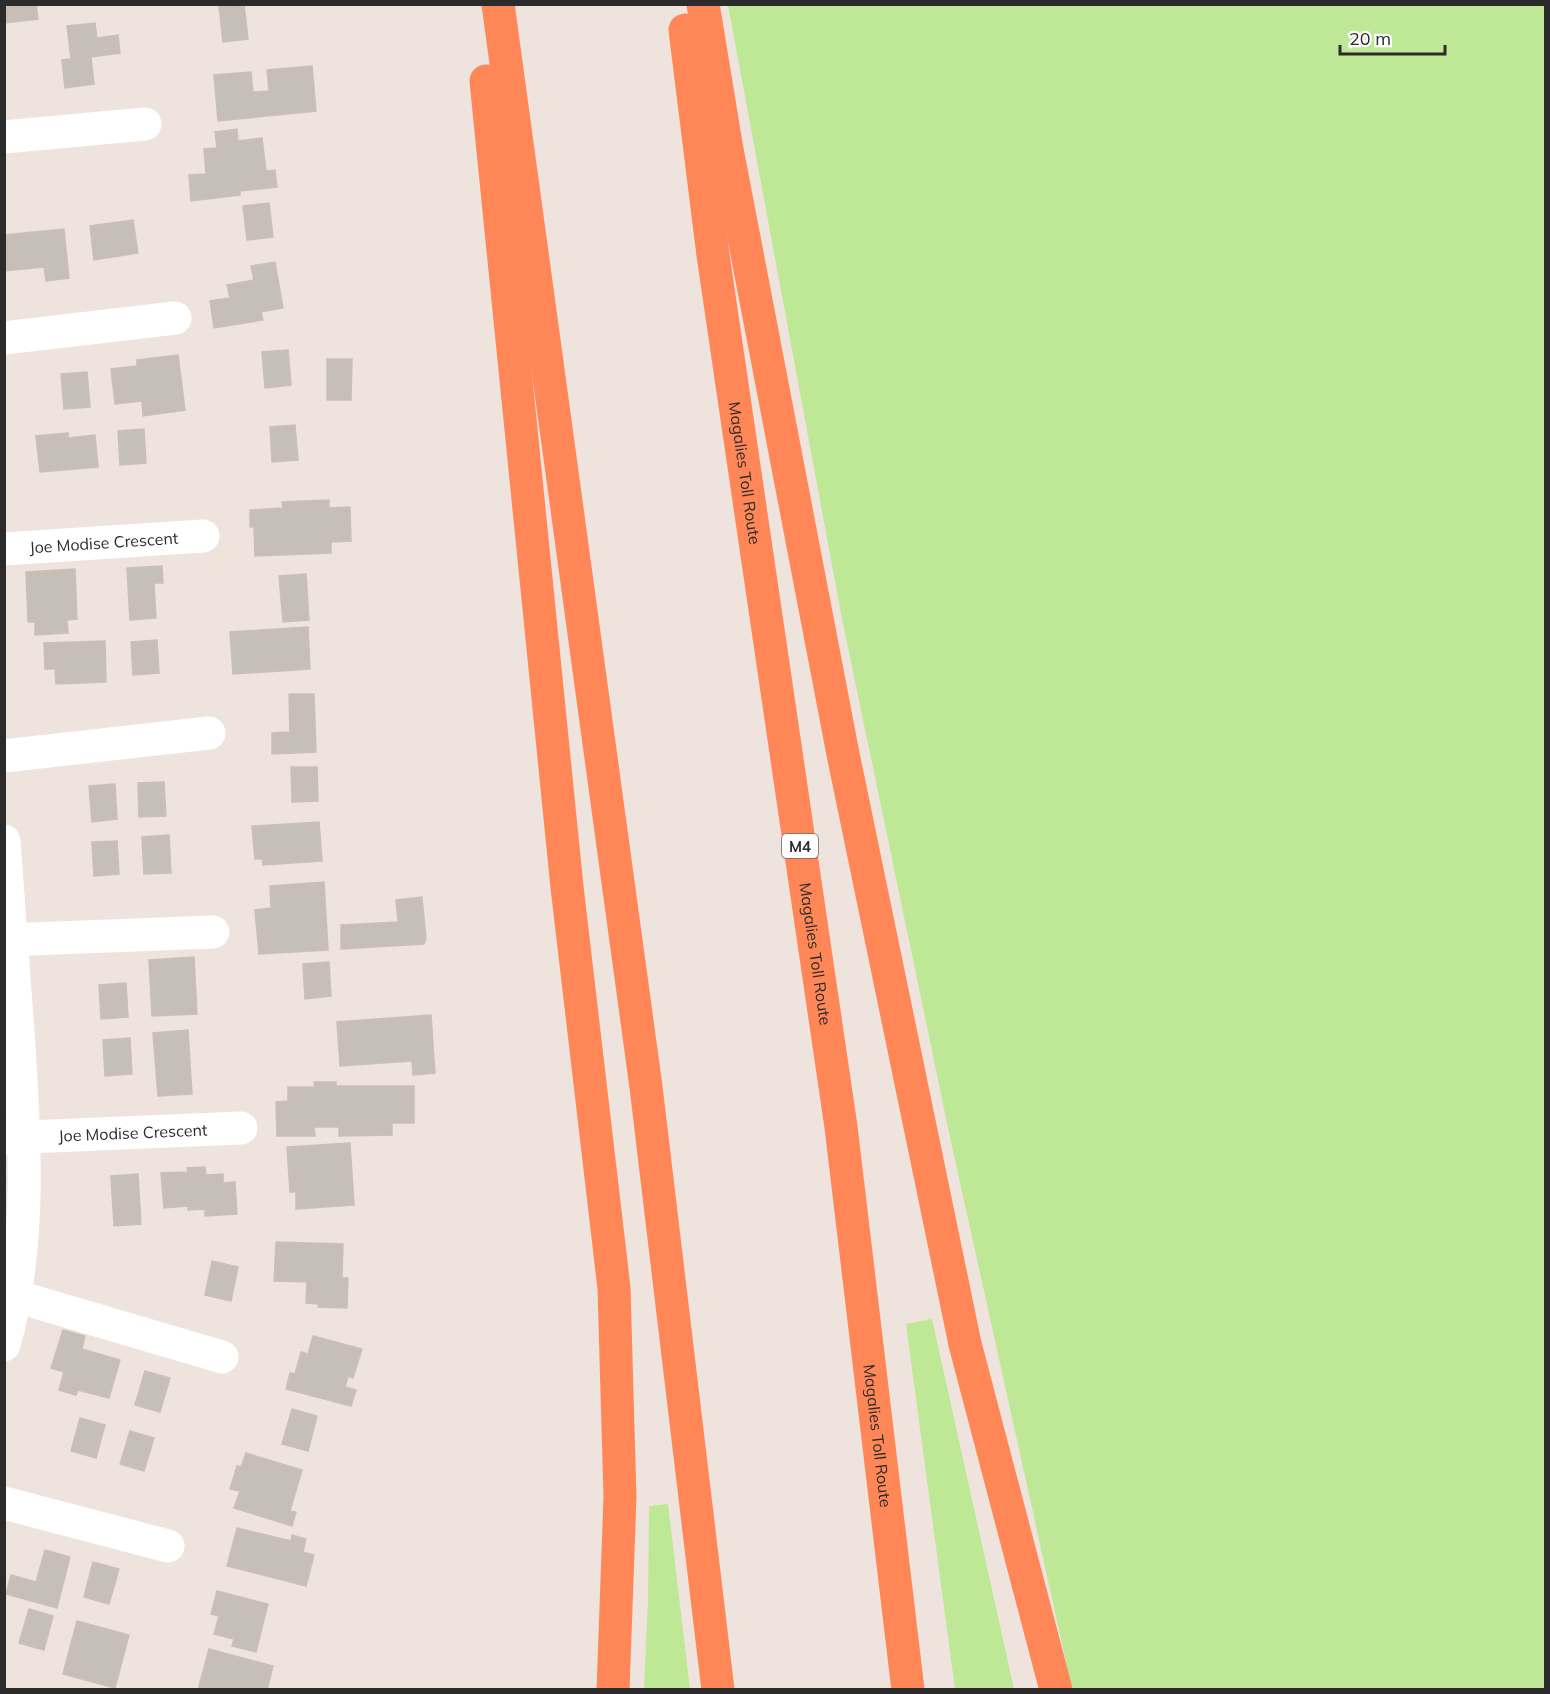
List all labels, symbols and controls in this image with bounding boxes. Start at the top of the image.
scale bar [1340,18,1445,56]
text: 20 m [1349,27,1391,50]
street label: Magalies Toll Route [725,400,765,546]
street label: Joe Modise Crescent [29,528,179,557]
road number: M4 [782,834,818,858]
street label: Magalies Toll Route [795,881,836,1026]
street label: Joe Modise Crescent [58,1119,208,1146]
street label: Magalies Toll Route [859,1363,896,1508]

